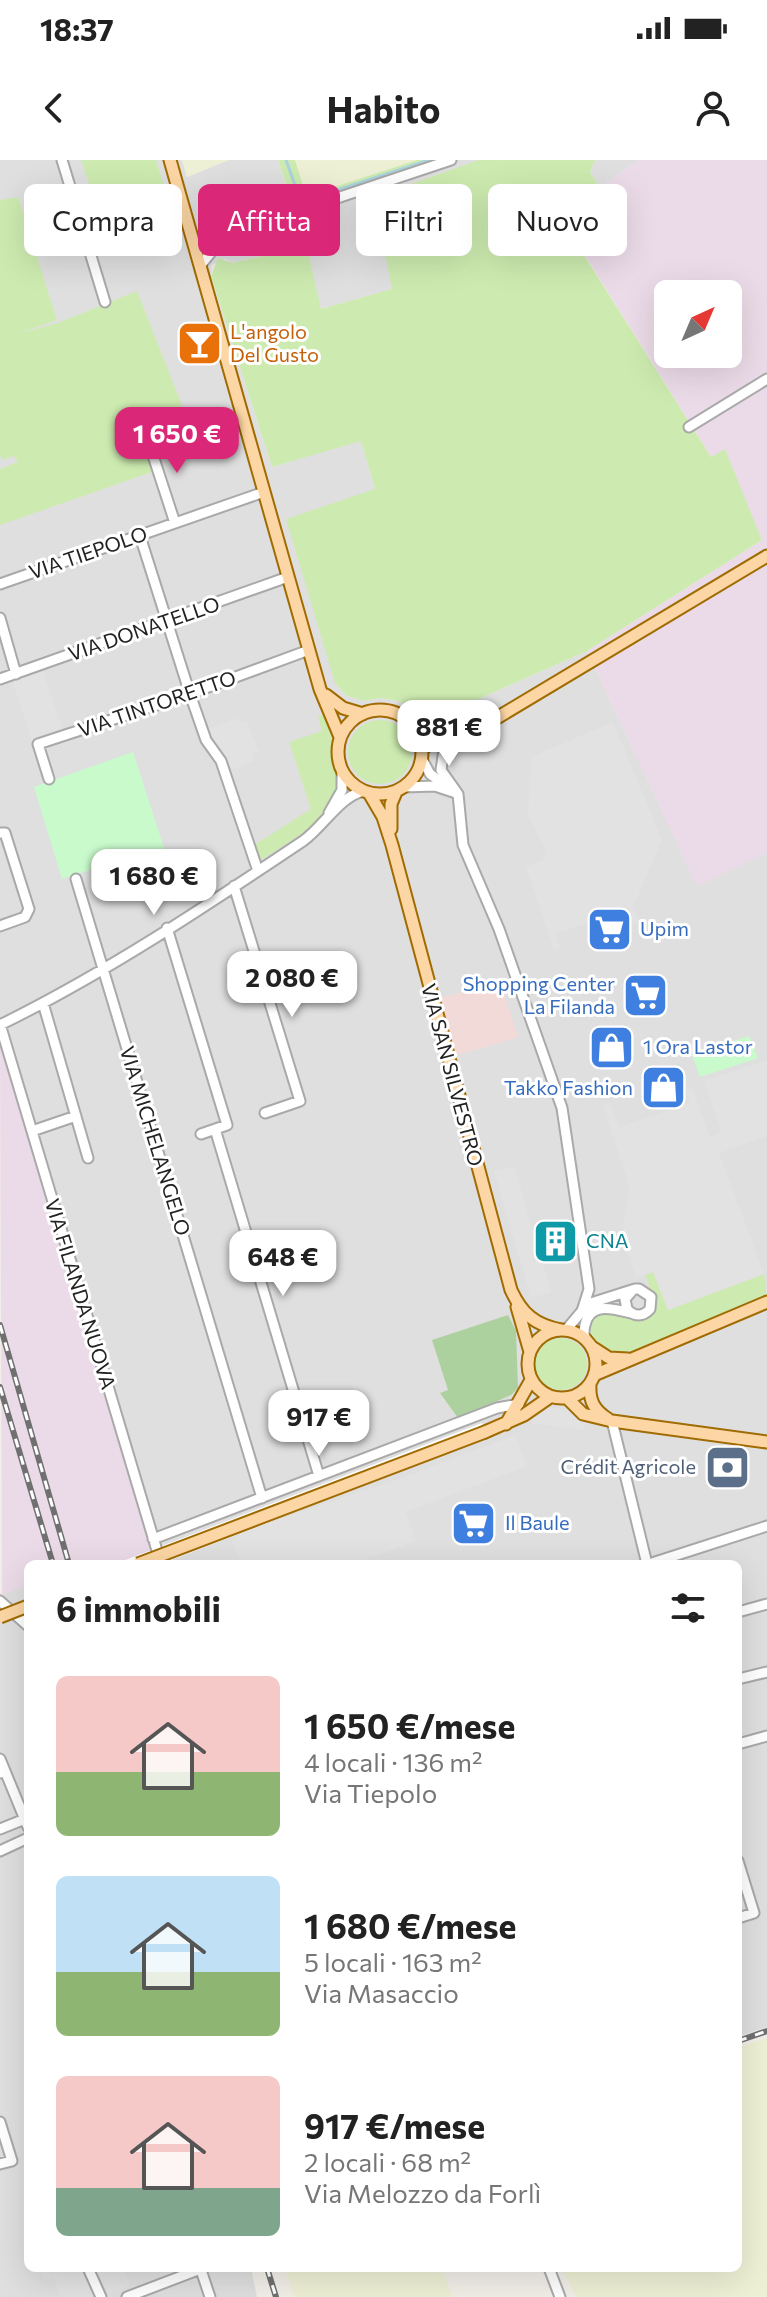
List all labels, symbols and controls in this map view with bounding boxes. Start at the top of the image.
text: 18:37 [40,10,114,47]
icon: back [32,86,76,130]
text: Habito [327,86,440,130]
icon: person [691,86,735,130]
chip: Compra [24,184,182,256]
chip: Affitta [198,184,340,256]
chip: Filtri [356,184,472,256]
chip: Nuovo [488,184,627,256]
north arrow [654,280,742,368]
map controls [654,280,742,368]
bar icon: L'angolo Del Gusto [175,319,223,367]
place label: L'angolo Del Gusto [230,319,319,366]
pin: 1 650 € [103,407,251,475]
text: 1 650 € [133,417,221,448]
street label: VIA TIEPOLO [25,521,150,584]
street label: VIA DONATELLO [65,591,223,665]
street label: VIA TINTORETTO [74,665,239,741]
pin: 881 € [393,700,505,768]
text: 881 € [415,710,483,741]
pin: 1 680 € [80,849,228,917]
text: 1 680 € [109,859,199,890]
supermarket icon: Upim [585,905,633,953]
place label: Upim [640,916,689,940]
pin: 2 080 € [218,951,366,1019]
text: 2 080 € [245,961,339,992]
place label: Shopping Center La Filanda [463,971,615,1018]
supermarket icon: Shopping Center La Filanda [622,972,670,1020]
street label: VIA SAN SILVESTRO [417,981,489,1169]
shop icon: 1 Ora Lastor [588,1023,636,1071]
place label: 1 Ora Lastor [643,1034,753,1058]
street label: VIA MICHELANGELO [116,1043,196,1238]
shop icon: Takko Fashion [640,1064,688,1112]
place label: Takko Fashion [504,1075,633,1099]
street label: VIA FILANDA NUOVA [41,1196,121,1392]
building icon: CNA [531,1217,579,1265]
place label: CNA [586,1228,629,1252]
pin: 648 € [227,1230,339,1298]
text: 648 € [247,1240,319,1271]
pin: 917 € [263,1390,375,1458]
text: 917 € [286,1400,352,1431]
bank icon: Crédit Agricole [703,1443,751,1491]
place label: Crédit Agricole [561,1454,696,1478]
supermarket icon: Il Baule [450,1499,498,1547]
place label: Il Baule [505,1510,570,1534]
icon: filters [666,1586,710,1630]
text: 6 immobili [56,1587,221,1629]
text: 1 650 €/mese [304,1704,515,1746]
icon: home [120,1708,216,1804]
text: 4 locali · 136 m² [304,1746,482,1777]
text: Via Tiepolo [304,1777,437,1808]
text: 1 680 €/mese [304,1904,517,1946]
icon: home [120,1908,216,2004]
text: 5 locali · 163 m² [304,1946,482,1977]
text: Via Masaccio [304,1977,459,2008]
text: 917 €/mese [304,2104,485,2146]
icon: home [120,2108,216,2204]
text: 2 locali · 68 m² [304,2146,471,2177]
text: Via Melozzo da Forlì [304,2177,541,2208]

